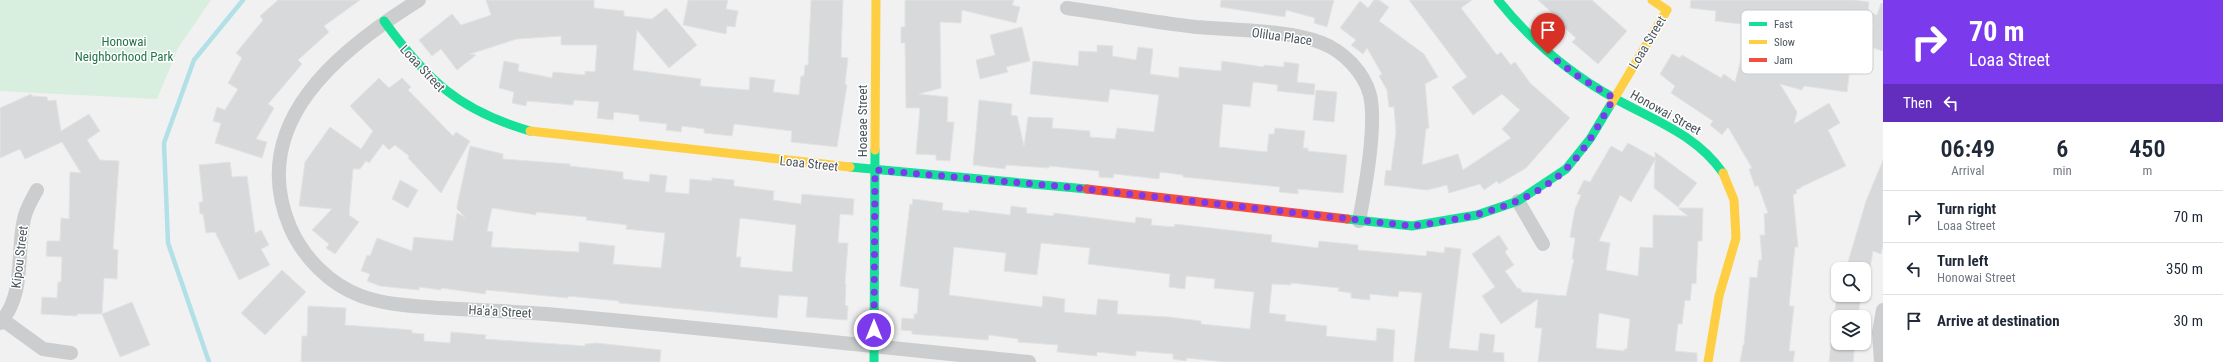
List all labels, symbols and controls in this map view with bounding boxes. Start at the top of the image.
legend [1741,10,1873,74]
pin [1531,13,1565,54]
street label: Loaa Street [1626,13,1669,71]
text: 70 m [1969,15,2025,48]
icon: right [1903,16,1955,68]
text: Fast [1774,18,1793,31]
icon: arrive [1537,19,1559,41]
street label: Olilua Place [1251,25,1313,48]
park label: Honowai Neighborhood Park [75,34,173,64]
text: Slow [1774,36,1795,49]
street label: Loaa Street [397,42,448,95]
text: Loaa Street [1969,49,2050,70]
text: Jam [1774,54,1793,67]
street label: Hoaeae Street [855,85,870,157]
street label: Honowai Street [1628,87,1704,138]
icon: left [1940,92,1962,114]
text: Then [1903,94,1932,112]
text: 06:49 [1941,135,1995,163]
text: 6 [2056,135,2068,163]
text: 450 [2129,135,2165,163]
street label: Loaa Street [779,153,839,174]
text: Arrival [1951,163,1984,178]
text: min [2053,163,2072,178]
text: m [2142,163,2152,178]
text: Turn right [1937,200,1996,218]
icon: right [1903,206,1925,228]
text: 70 m [2173,208,2203,226]
text: Loaa Street [1937,218,1996,233]
street label: Kipou Street [8,225,31,289]
text: Turn left [1937,252,1988,270]
icon: left [1903,258,1925,280]
text: 350 m [2166,260,2203,278]
map controls [1831,262,1871,350]
button: search [1831,262,1871,302]
text: Honowai Street [1937,270,2016,285]
street label: Ha'a'a Street [468,302,532,321]
position arrow [853,309,895,351]
button: layers [1831,310,1871,350]
icon: arrive [1903,310,1925,332]
text: Arrive at destination [1937,312,2060,330]
text: 30 m [2173,312,2203,330]

